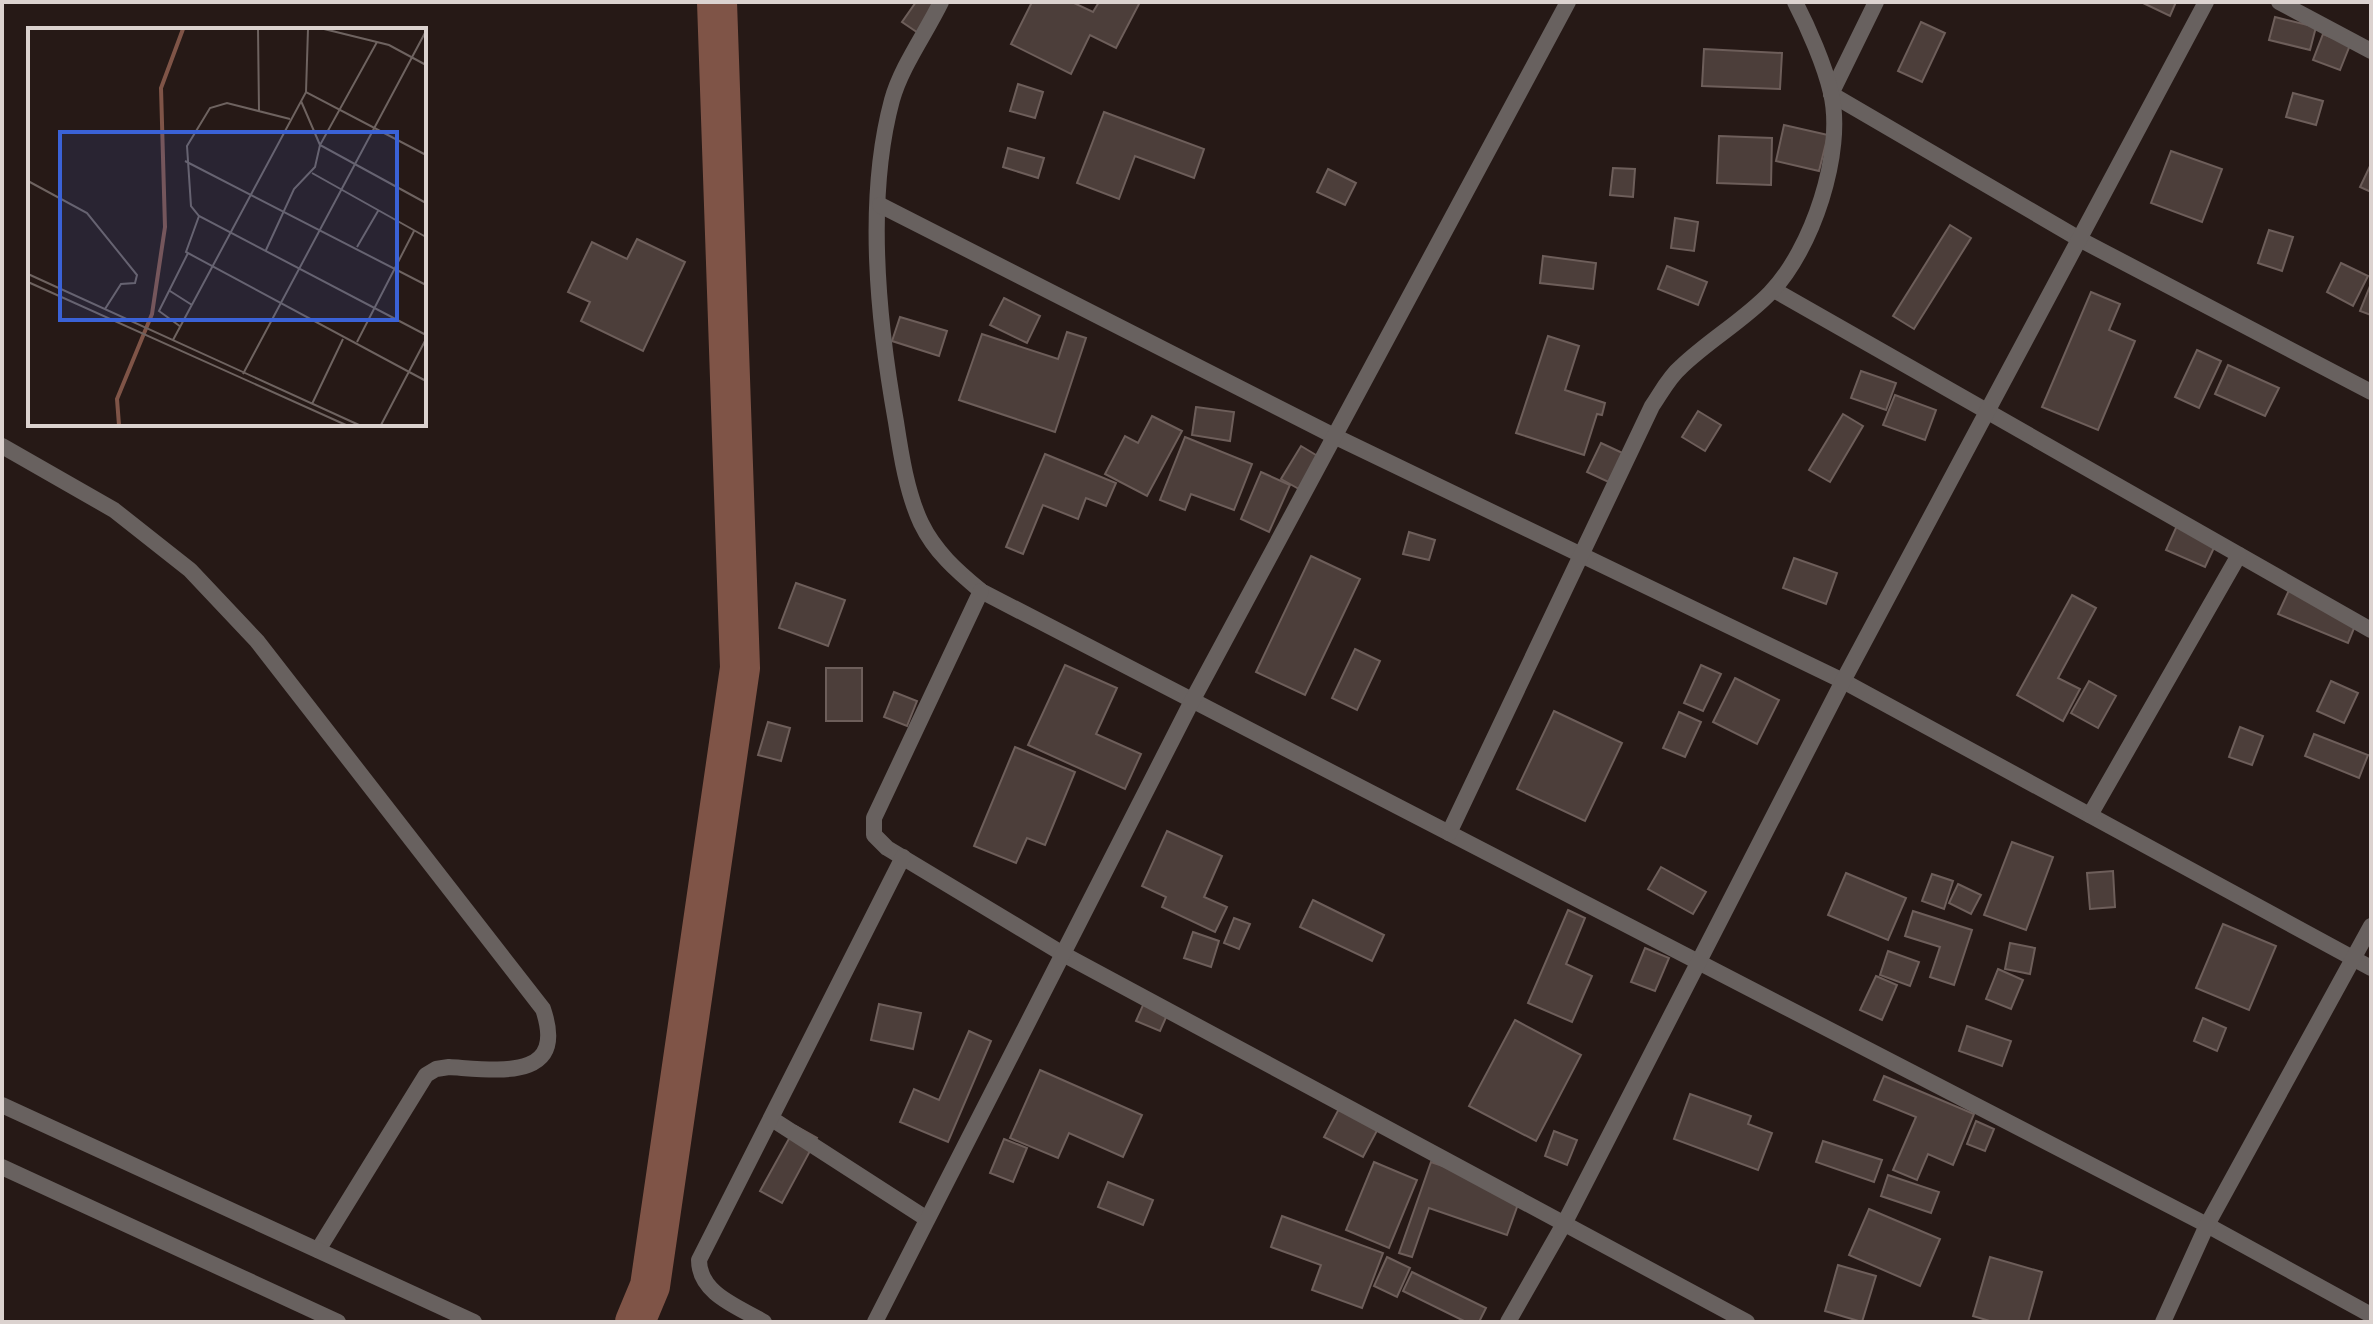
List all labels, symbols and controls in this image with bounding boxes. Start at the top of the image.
inset map [28,28,426,426]

